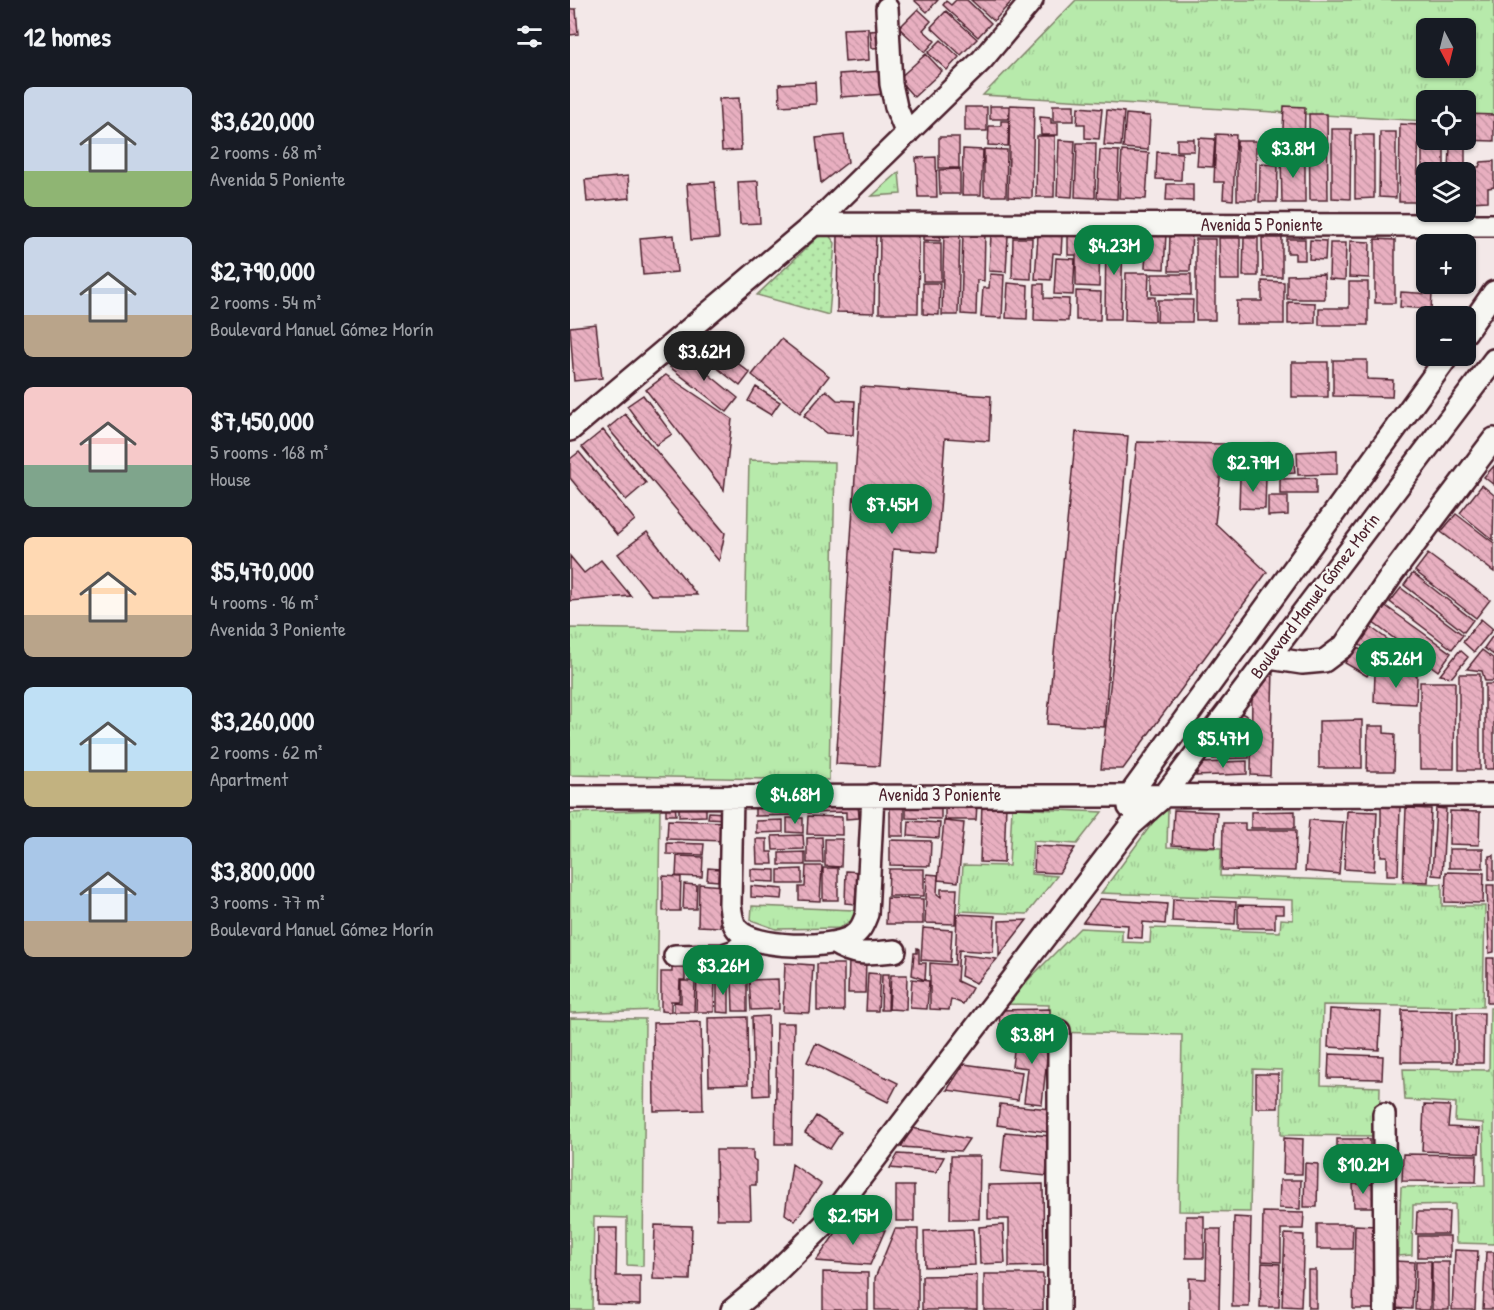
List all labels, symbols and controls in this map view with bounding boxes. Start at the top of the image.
north arrow [1416,18,1476,78]
map controls [1416,18,1476,366]
text: 12 homes [24,19,111,54]
icon: filters [513,20,546,53]
button: locate [1416,90,1476,150]
text: $3,620,000 [210,103,314,138]
icon: home [72,111,144,183]
pin: $3.8M [1251,128,1335,179]
text: $3.8M [1271,134,1315,161]
text: 2 rooms · 68 m² [210,138,322,165]
button: layers [1416,162,1476,222]
text: Avenida 5 Poniente [210,165,346,192]
street label: Avenida 5 Poniente [1201,212,1323,237]
pin: $4.23M [1065,225,1163,276]
text: $4.23M [1088,231,1140,258]
button: + [1416,234,1476,294]
text: $2,790,000 [210,253,315,288]
icon: home [72,261,144,333]
text: 2 rooms · 54 m² [210,288,321,315]
button: − [1416,306,1476,366]
text: Boulevard Manuel Gómez Morín [210,315,434,342]
pin: $3.62M [655,331,753,382]
text: $3.62M [678,337,730,364]
text: $7,450,000 [210,403,314,438]
icon: home [72,411,144,483]
text: 5 rooms · 168 m² [210,438,328,465]
pin: $2.79M [1204,442,1302,493]
text: $2.79M [1227,448,1279,475]
text: House [210,465,251,492]
pin: $7.45M [843,484,941,535]
text: $7.45M [866,490,918,517]
street label: Boulevard Manuel Gómez Morín [1244,508,1385,684]
text: $5,470,000 [210,553,314,588]
icon: home [72,561,144,633]
text: 4 rooms · 96 m² [210,588,319,615]
text: Avenida 3 Poniente [210,615,346,642]
pin: $5.26M [1347,638,1445,689]
text: $5.26M [1370,644,1422,671]
text: $3,260,000 [210,703,314,738]
icon: home [72,711,144,783]
pin: $5.47M [1174,718,1272,769]
text: $5.47M [1197,724,1249,751]
text: 2 rooms · 62 m² [210,738,322,765]
text: Apartment [210,765,288,792]
pin: $4.68M [746,774,844,825]
text: $4.68M [770,780,820,807]
street label: Avenida 3 Poniente [879,782,1001,807]
text: $3,800,000 [210,853,315,888]
icon: home [72,861,144,933]
text: 3 rooms · 77 m² [210,888,324,915]
text: Boulevard Manuel Gómez Morín [210,915,434,942]
pin: $3.26M [674,945,772,996]
text: $3.26M [697,951,749,978]
pin: $3.8M [990,1014,1074,1065]
text: $3.8M [1010,1020,1054,1047]
pin: $10.2M [1314,1144,1412,1195]
text: $10.2M [1337,1150,1389,1177]
pin: $2.15M [804,1195,902,1246]
text: $2.15M [827,1201,879,1228]

